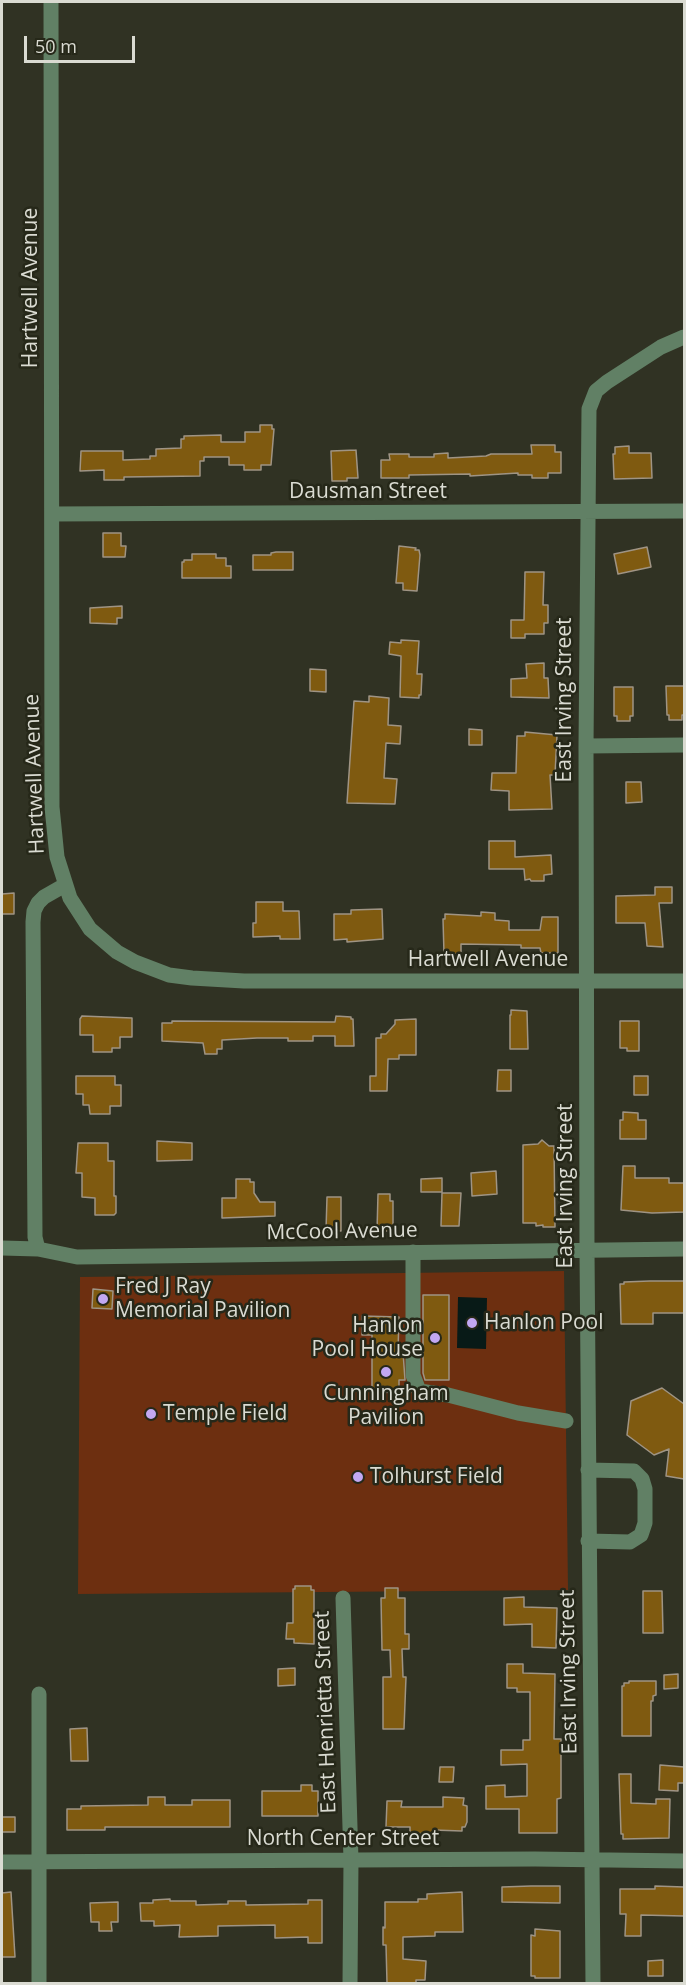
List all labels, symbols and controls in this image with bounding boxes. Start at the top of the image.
scale bar [27,24,138,62]
text: 50 m [35,34,77,58]
street label: Hartwell Avenue [18,208,44,368]
street label: Dausman Street [289,479,447,505]
street label: East Irving Street [552,618,578,782]
street label: Hartwell Avenue [20,693,50,855]
street label: Hartwell Avenue [408,947,568,973]
street label: East Irving Street [553,1104,579,1268]
street label: McCool Avenue [266,1218,418,1246]
place label: Fred J Ray Memorial Pavilion [115,1274,290,1324]
marker: Fred J Ray Memorial Pavilion [96,1292,110,1306]
place label: Hanlon Pool [484,1310,603,1336]
place label: Hanlon Pool House [312,1313,423,1363]
marker: Hanlon Pool [465,1316,479,1330]
marker: Hanlon Pool House [428,1331,442,1345]
marker: Cunningham Pavilion [379,1365,393,1379]
place label: Cunningham Pavilion [323,1381,449,1431]
place label: Temple Field [163,1401,287,1427]
marker: Temple Field [144,1407,158,1421]
place label: Tolhurst Field [370,1464,503,1490]
marker: Tolhurst Field [351,1470,365,1484]
street label: East Irving Street [555,1589,583,1755]
street label: East Henrietta Street [310,1610,342,1814]
street label: North Center Street [247,1826,439,1852]

